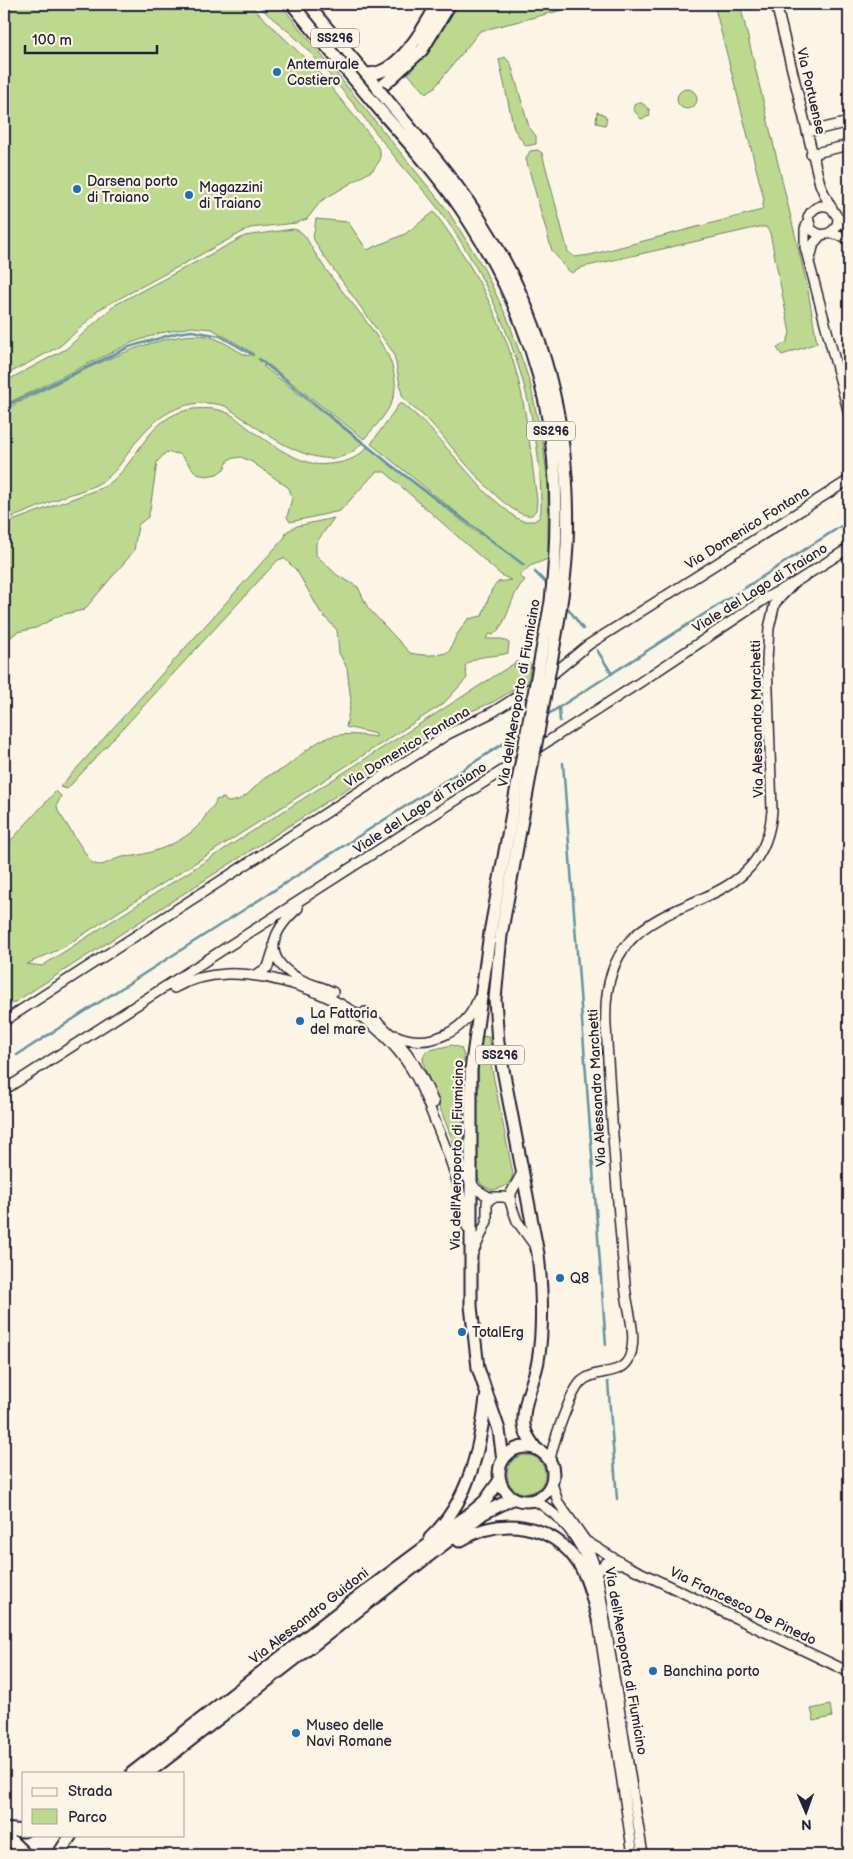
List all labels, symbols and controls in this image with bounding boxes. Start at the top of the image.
scale bar [25,22,158,54]
road number: SS296 [311,28,359,48]
text: 100 m [32,31,72,50]
street label: Via Portuense [793,46,829,136]
place label: Antemurale Costiero [287,56,359,89]
marker: Antemurale Costiero [271,66,283,78]
place label: Darsena porto di Traiano [87,173,178,206]
place label: Magazzini di Traiano [199,179,263,212]
marker: Darsena porto di Traiano [71,183,83,195]
marker: Magazzini di Traiano [183,189,195,201]
road number: SS296 [527,422,575,441]
street label: Via Domenico Fontana [682,483,812,573]
street label: Viale del Lago di Traiano [689,540,831,636]
street label: Via dell'Aeroporto di Fiumicino [494,598,544,788]
street label: Via Alessandro Marchetti [747,640,767,798]
street label: Via Domenico Fontana [341,703,473,791]
street label: Viale del Lago di Traiano [350,758,490,858]
place label: La Fattoria del mare [310,1005,378,1038]
street label: Via Alessandro Marchetti [584,1009,610,1167]
marker: La Fattoria del mare [294,1015,306,1027]
road number: SS296 [476,1046,524,1064]
street label: Via dell'Aeroporto di Fiumicino [447,1060,467,1250]
place label: Q8 [570,1270,589,1287]
marker: Q8 [554,1272,566,1284]
place label: TotalErg [472,1324,524,1341]
marker: TotalErg [456,1326,468,1338]
street label: Via Francesco De Pinedo [667,1563,819,1649]
street label: Via Alessandro Guidoni [246,1564,372,1668]
street label: Via dell'Aeroporto di Fiumicino [601,1566,651,1756]
place label: Banchina porto [663,1663,760,1680]
marker: Banchina porto [647,1665,659,1677]
place label: Museo delle Navi Romane [306,1717,392,1750]
marker: Museo delle Navi Romane [290,1727,302,1739]
legend [22,1772,185,1836]
text: Strada [68,1782,112,1801]
north arrow [780,1786,830,1836]
text: Parco [68,1808,107,1827]
text: N [801,1816,812,1833]

